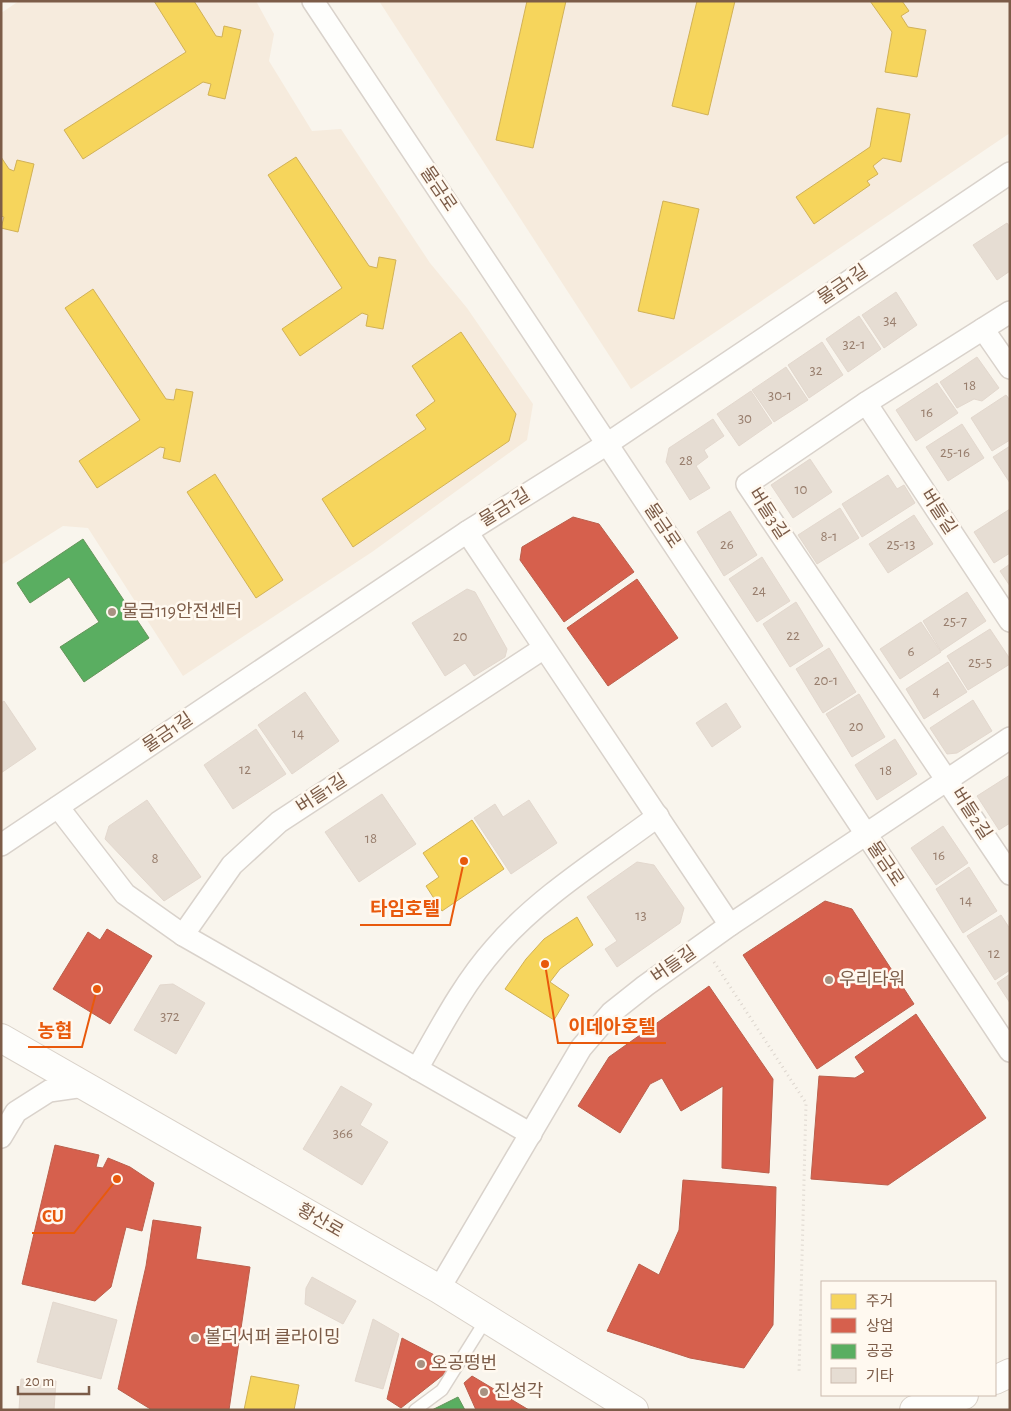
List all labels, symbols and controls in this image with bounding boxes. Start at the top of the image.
street label: 물금로 [417,163,460,215]
street label: 물금1길 [814,261,871,308]
house number: 34 [883,313,897,328]
house number: 32-1 [843,337,865,352]
house number: 32 [809,363,823,378]
house number: 18 [964,378,976,393]
house number: 30-1 [768,388,792,403]
house number: 16 [921,405,933,420]
house number: 30 [738,411,752,426]
house number: 25-16 [940,445,970,460]
house number: 28 [679,453,693,468]
house number: 10 [794,482,808,497]
street label: 물금1길 [476,485,533,530]
street label: 버들3길 [745,485,792,543]
street label: 버들길 [917,486,960,538]
street label: 물금로 [641,500,684,552]
house number: 8-1 [821,529,837,544]
house number: 26 [720,537,734,552]
house number: 25-13 [886,537,916,552]
house number: 24 [752,583,766,598]
place label: 물금119안전센터 [122,601,242,621]
marker: 물금119안전센터 [106,606,118,618]
house number: 25-7 [943,614,967,629]
house number: 22 [786,628,800,643]
house number: 20 [453,629,467,644]
house number: 6 [907,644,915,659]
house number: 25-5 [968,655,992,670]
house number: 20-1 [814,673,838,688]
house number: 4 [932,684,940,699]
street label: 물금1길 [139,709,196,756]
house number: 20 [849,719,863,734]
house number: 14 [292,726,304,741]
house number: 12 [239,762,251,777]
house number: 18 [880,763,892,778]
street label: 버들1길 [293,770,350,817]
street label: 버들2길 [948,784,995,843]
house number: 18 [365,831,377,846]
street label: 물금로 [864,838,907,890]
house number: 16 [933,848,945,863]
house number: 8 [151,851,159,866]
callout: 타임호텔 [360,891,450,925]
house number: 14 [960,893,972,908]
text: 타임호텔 [370,899,440,919]
house number: 13 [635,908,647,923]
street label: 버들길 [648,943,700,987]
house number: 12 [988,946,1000,961]
place label: 우리타워 [839,969,905,989]
marker: 우리타워 [823,974,835,986]
house number: 372 [160,1009,180,1024]
callout: 이데아호텔 [558,1009,666,1043]
callout: 농협 [28,1013,82,1047]
text: 이데아호텔 [568,1017,656,1037]
text: 농협 [38,1021,72,1041]
house number: 366 [333,1126,353,1141]
callout: CU [32,1199,74,1233]
street label: 황산로 [294,1199,347,1241]
text: CU [42,1207,64,1226]
legend [821,1281,996,1396]
text: 주거 [866,1293,894,1309]
text: 상업 [866,1318,894,1334]
place label: 볼더서퍼 클라이밍 [205,1327,340,1347]
marker: 볼더서퍼 클라이밍 [189,1332,201,1344]
text: 공공 [866,1344,894,1359]
place label: 오공떵번 [431,1353,497,1373]
marker: 오공떵번 [415,1358,427,1370]
scale bar [18,1364,89,1396]
text: 기타 [866,1368,894,1384]
text: 20 m [25,1374,54,1389]
place label: 진성각 [494,1381,544,1401]
marker: 진성각 [478,1386,490,1398]

